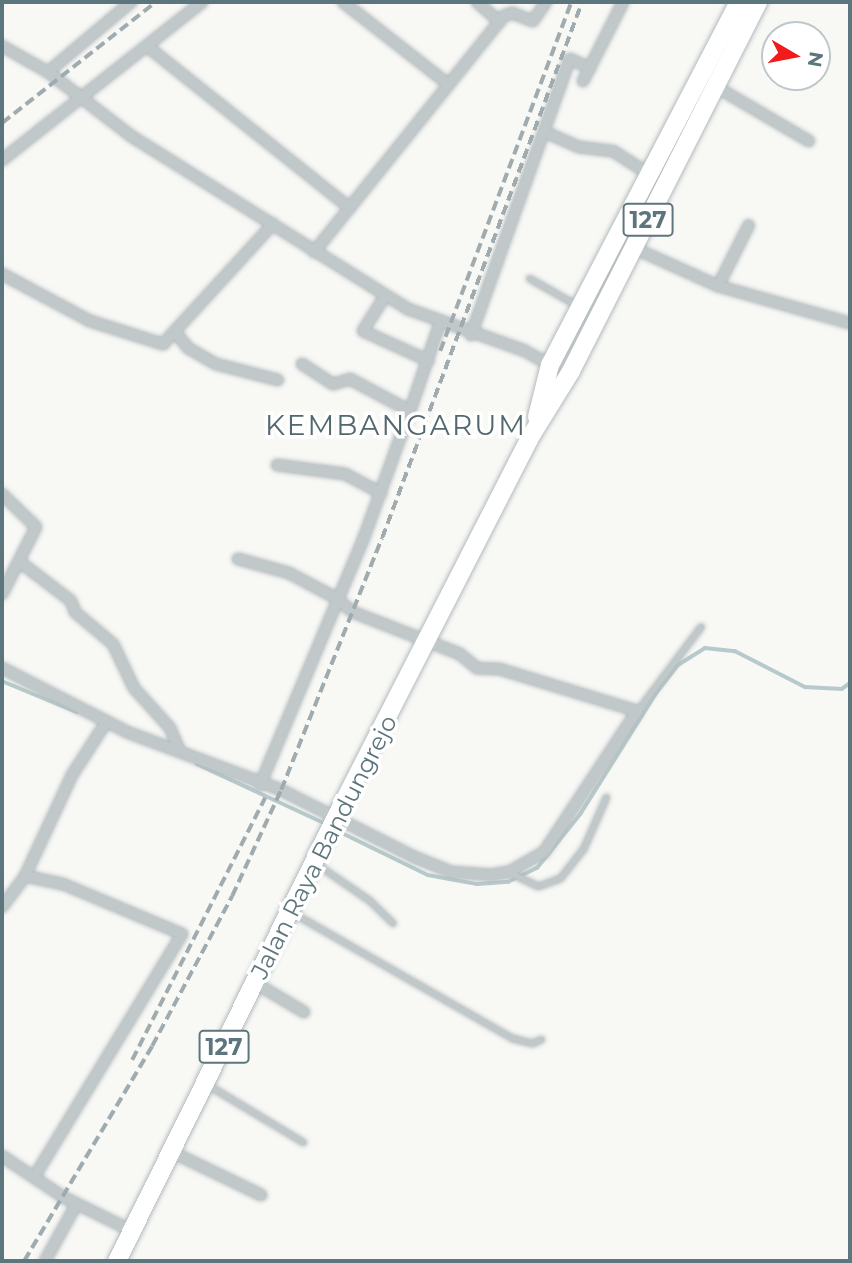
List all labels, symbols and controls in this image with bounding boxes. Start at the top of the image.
north arrow [761,21,831,91]
text: N [803,50,828,69]
road number: 127 [622,200,674,240]
district label: KEMBANGARUM [266,408,526,442]
street label: Jalan Raya Bandungrejo [245,710,403,984]
road number: 127 [198,1028,250,1066]

